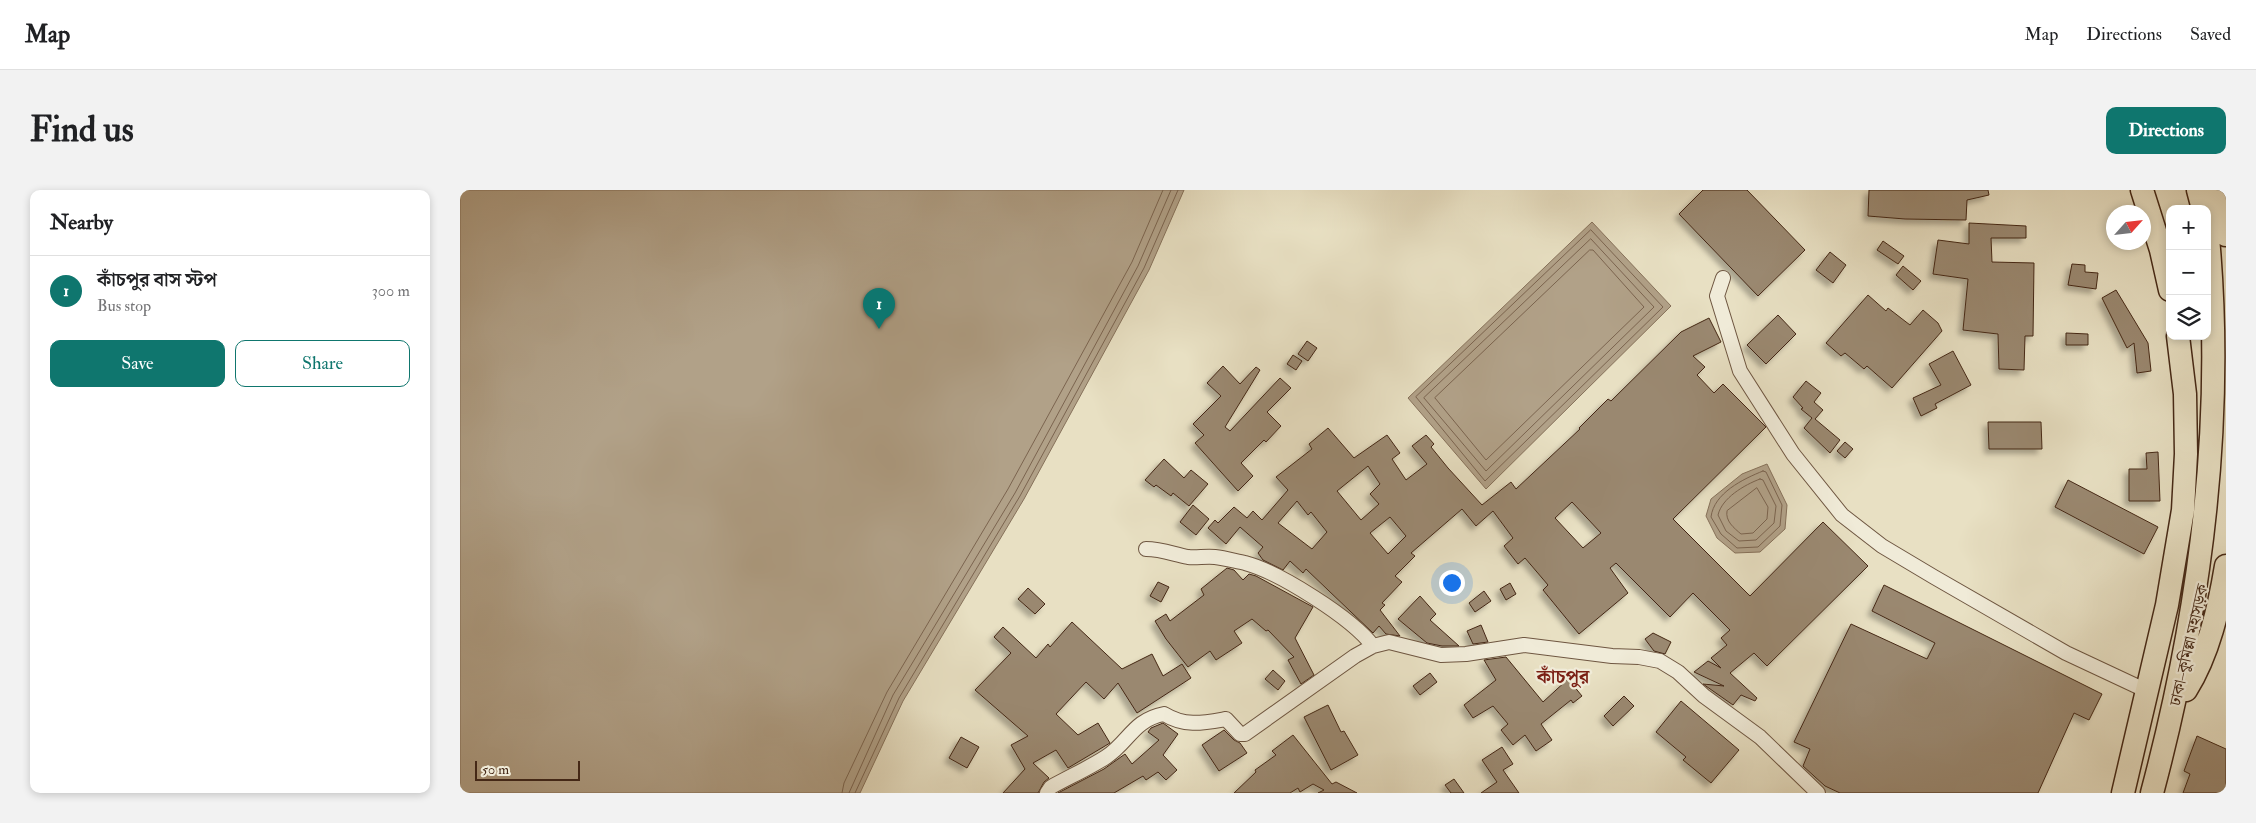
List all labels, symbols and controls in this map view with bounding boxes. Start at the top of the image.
text: Map [25,19,70,50]
text: Map [2025,23,2058,46]
text: Directions [2086,23,2162,46]
text: Saved [2190,23,2231,46]
button: Directions [2106,107,2226,154]
text: Find us [30,108,134,152]
north arrow [2106,205,2151,250]
map controls [2166,205,2211,340]
button: + [2166,205,2211,250]
text: Nearby [50,209,113,236]
button: − [2166,250,2211,295]
text: কাঁচপুর বাস স্টপ [97,268,217,292]
text: 1 [63,281,69,301]
text: 300 m [372,281,410,301]
pin: 1 [863,288,895,329]
button: layers [2166,295,2211,340]
text: Bus stop [97,296,151,316]
button: Save [50,340,225,387]
button: Share [235,340,410,387]
your location [1439,570,1465,596]
street label: ঢাকা–কুমিল্লা মহাসড়ক [2165,582,2213,709]
district label: কাঁচপুর [1536,665,1591,689]
scale bar [475,758,580,781]
text: 50 m [482,761,509,778]

